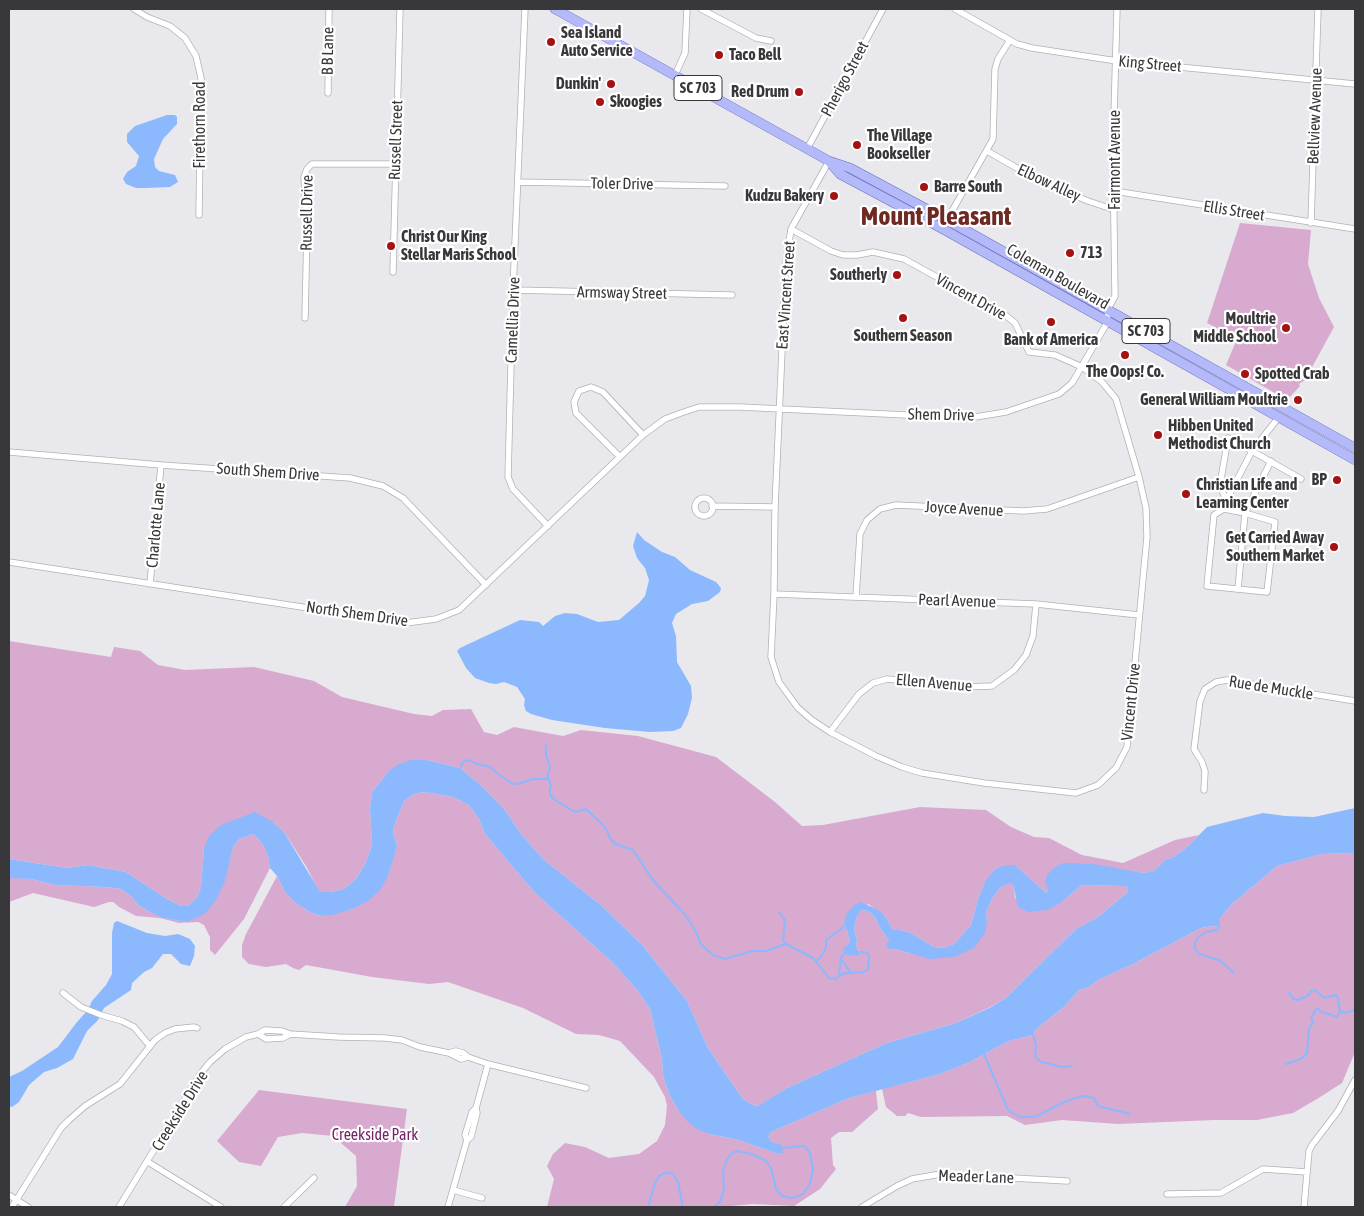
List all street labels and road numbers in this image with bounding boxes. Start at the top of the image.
street label: B B Lane [318,27,338,75]
street label: Pherigo Street [817,38,873,120]
street label: King Street [1118,52,1182,76]
street label: Bellview Avenue [1304,67,1326,165]
road number: SC 703 [674,76,722,100]
street label: Firethorn Road [190,81,210,169]
street label: Russell Street [385,100,407,180]
street label: Fairmont Avenue [1105,110,1125,210]
street label: Elbow Alley [1014,160,1084,206]
street label: Toler Drive [590,174,654,194]
street label: Russell Drive [297,175,317,251]
street label: Ellis Street [1202,197,1266,225]
street label: East Vincent Street [773,240,799,350]
street label: Coleman Boulevard [1003,240,1113,314]
street label: Vincent Drive [932,270,1010,324]
street label: Camellia Drive [502,277,524,363]
street label: Armsway Street [577,283,667,303]
road number: SC 703 [1122,318,1170,344]
street label: Shem Drive [908,405,974,425]
street label: South Shem Drive [216,459,320,485]
street label: Charlotte Lane [143,481,169,569]
street label: Joyce Avenue [924,497,1004,521]
street label: Pearl Avenue [918,590,996,612]
street label: North Shem Drive [305,597,409,631]
street label: Vincent Drive [1117,662,1145,742]
street label: Ellen Avenue [895,670,973,696]
street label: Rue de Muckle [1228,672,1314,704]
street label: Creekside Drive [148,1067,212,1155]
street label: Meader Lane [938,1166,1014,1188]

